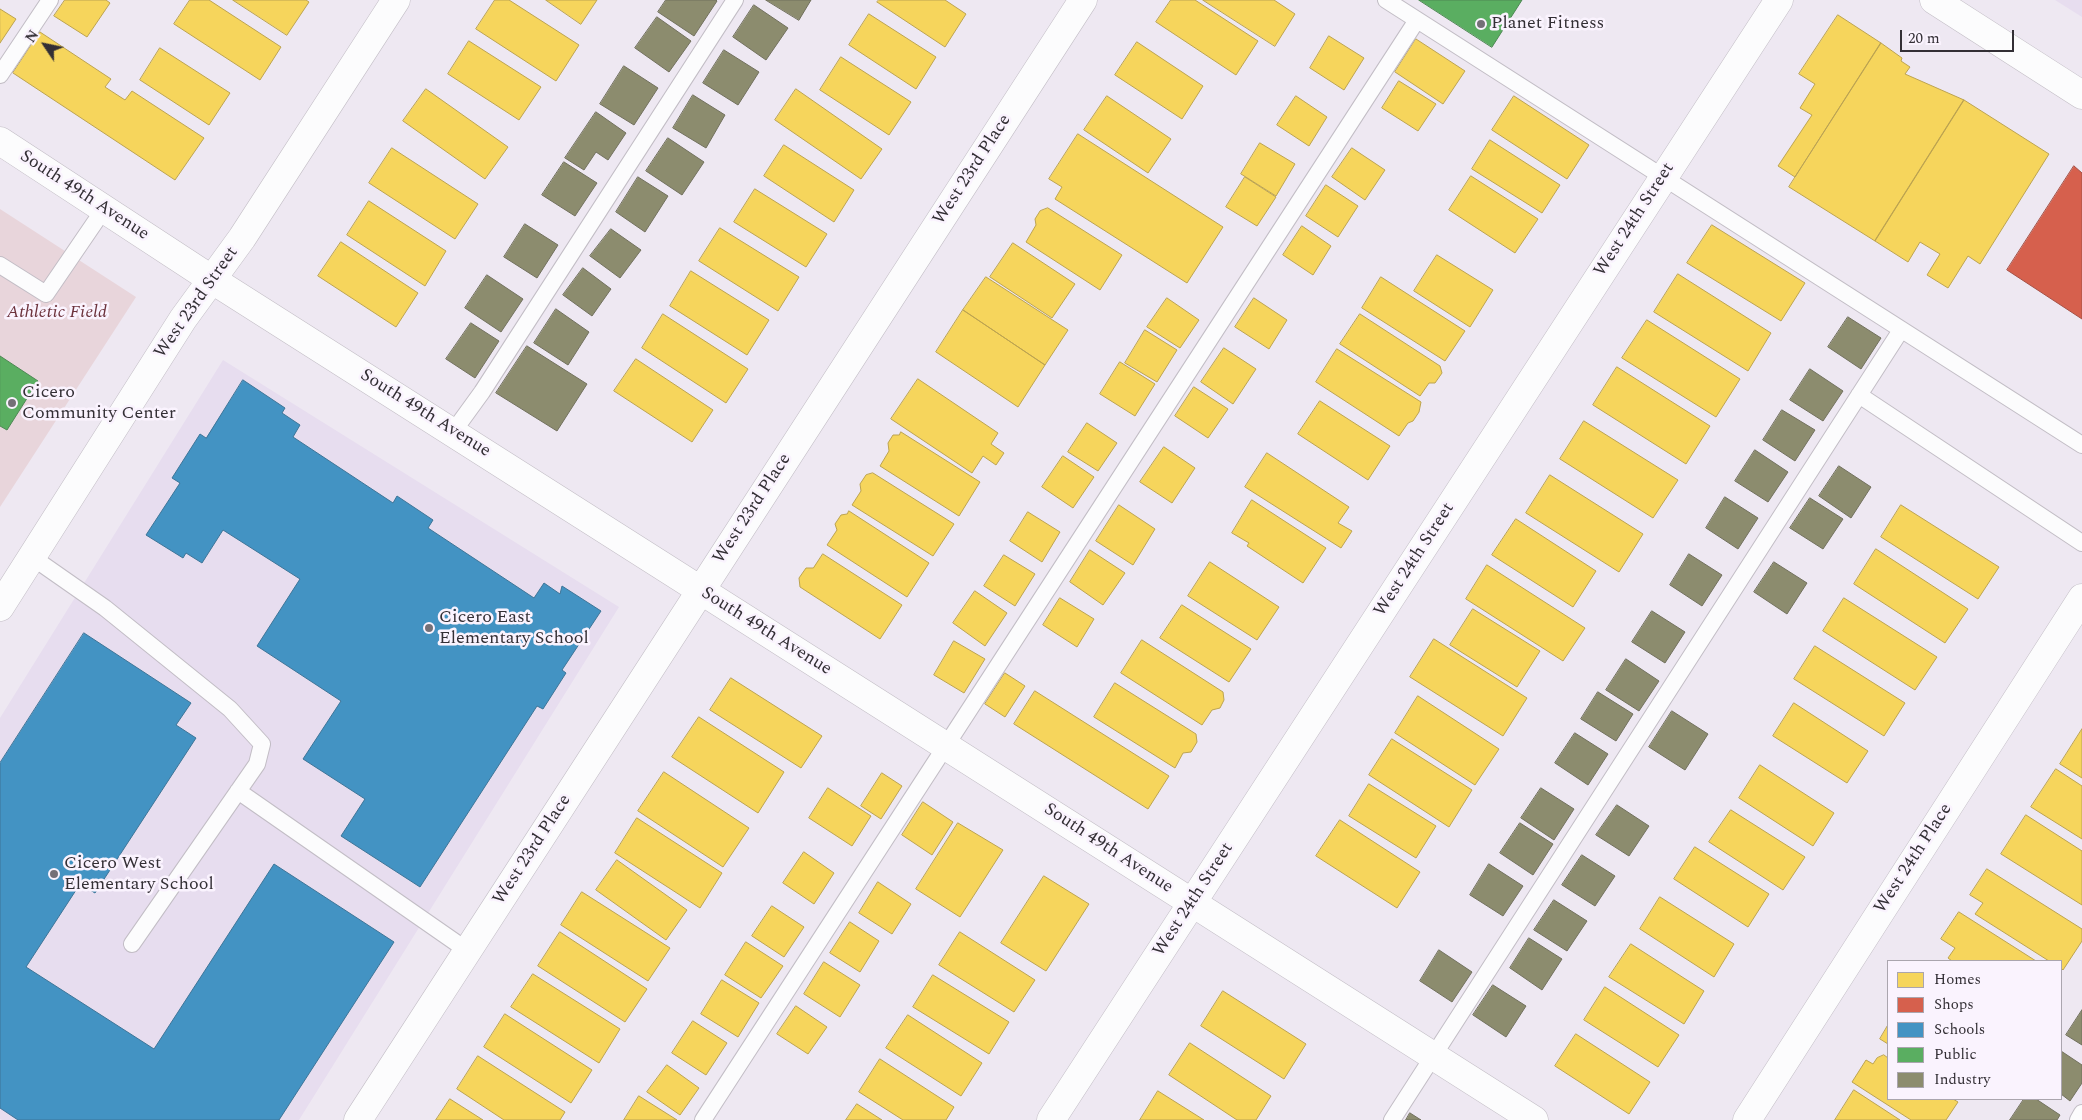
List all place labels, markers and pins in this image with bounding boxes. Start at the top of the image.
place label: Planet Fitness [1491,13,1604,35]
marker: Planet Fitness [1475,18,1487,30]
place label: Cicero Community Center [22,382,176,424]
marker: Cicero Community Center [6,397,18,409]
place label: Cicero East Elementary School [439,607,589,650]
marker: Cicero East Elementary School [423,622,435,634]
place label: Cicero West Elementary School [64,853,214,896]
marker: Cicero West Elementary School [48,868,60,880]

